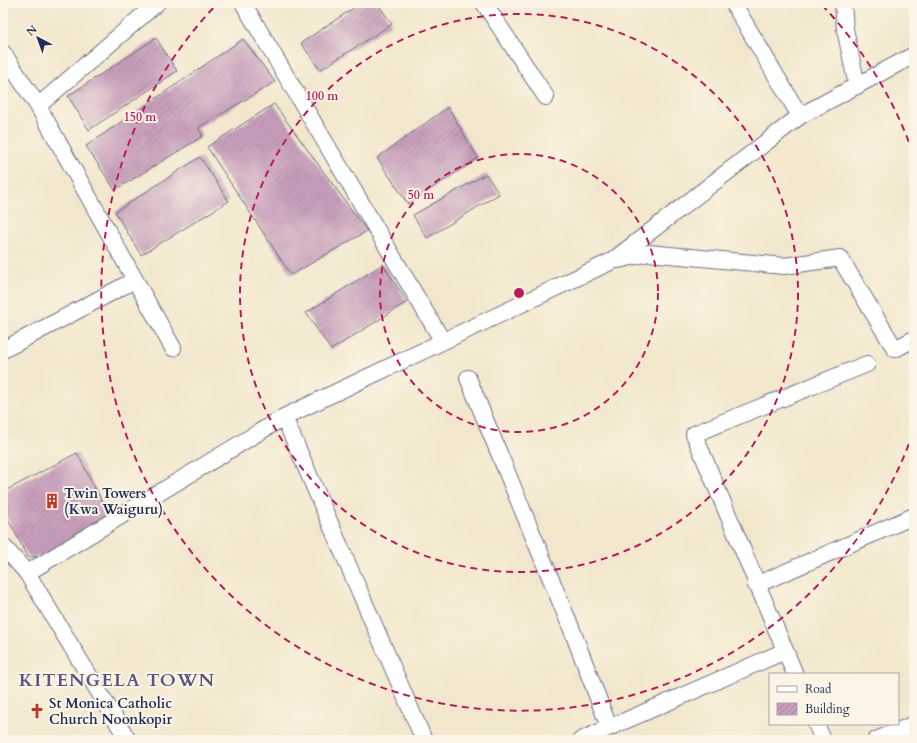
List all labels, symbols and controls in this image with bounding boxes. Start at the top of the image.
north arrow [18,18,58,58]
text: N [23,22,41,40]
text: 100 m [306,88,339,104]
text: 150 m [124,109,157,125]
text: 50 m [408,187,435,203]
centre of rings [512,286,526,300]
place label: Twin Towers (Kwa Waiguru) [64,484,163,519]
building icon: Twin Towers (Kwa Waiguru) [43,492,61,510]
district label: KITENGELA TOWN [19,668,215,693]
legend [769,673,899,725]
text: Road [805,681,832,697]
place label: St Monica Catholic Church Noonkopir [49,694,172,729]
text: Building [805,701,850,717]
church icon: St Monica Catholic Church Noonkopir [28,702,46,720]

